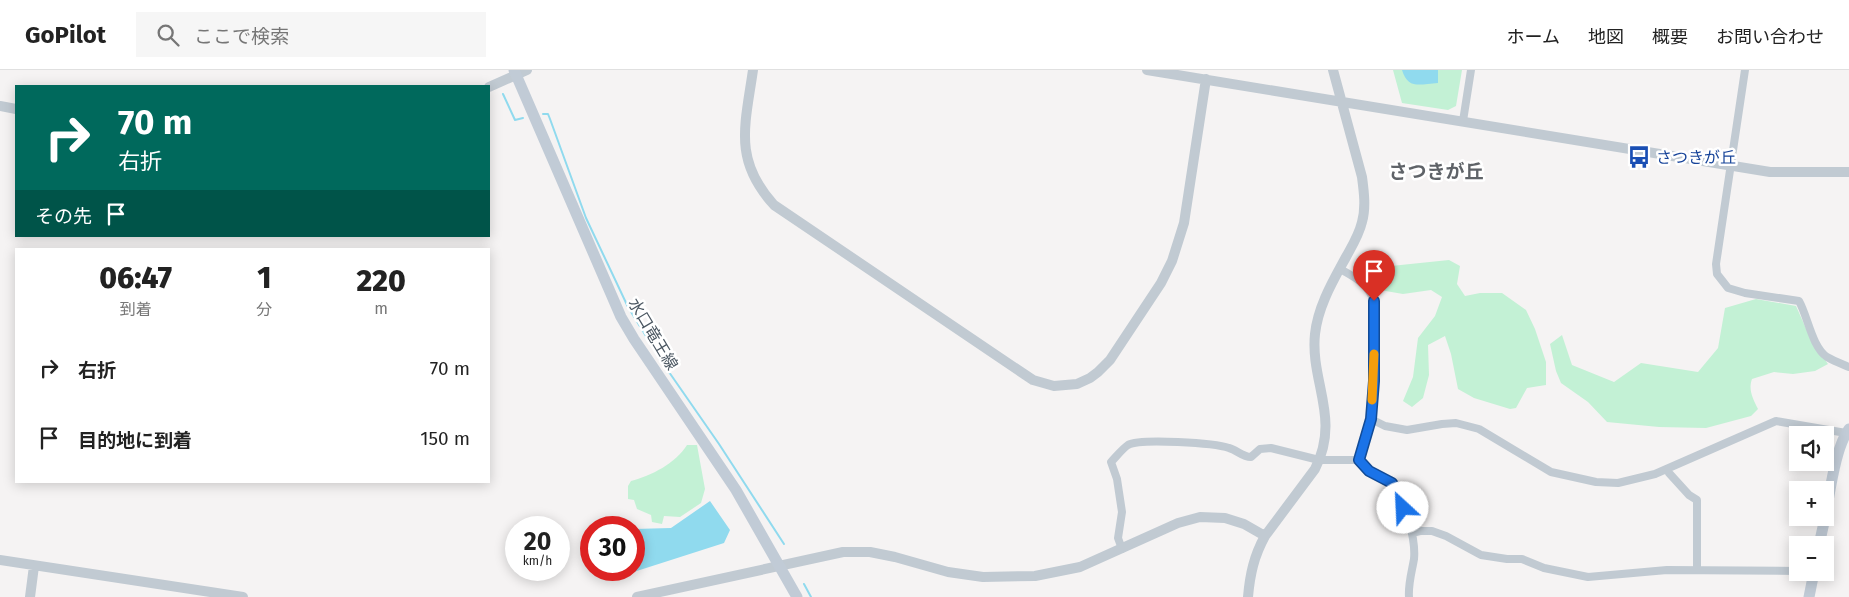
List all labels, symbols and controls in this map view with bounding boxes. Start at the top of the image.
search box [136,12,486,57]
text: GoPilot [25,21,106,49]
icon: search [154,21,182,49]
text: ここで検索 [194,25,289,48]
text: ホーム [1507,26,1560,48]
text: 地図 [1588,26,1624,48]
text: 概要 [1652,26,1688,48]
text: お問い合わせ [1716,26,1824,48]
text: 70 m [118,101,192,143]
icon: right [35,105,100,170]
bus stop icon: さつきが丘 [1626,144,1652,170]
text: 右折 [118,148,162,175]
place label: さつきが丘 [1656,148,1736,167]
district label: さつきが丘 [1388,160,1484,183]
icon: arrive [102,200,130,228]
text: その先 [35,205,92,228]
pin [1353,250,1395,301]
icon: arrive [1360,257,1388,285]
text: 06:47 [99,260,172,296]
text: 1 [257,260,271,296]
text: 220 [357,263,406,299]
street label: 水口竜王線 [624,295,682,373]
text: m [374,299,388,318]
text: 到着 [120,300,152,319]
text: 分 [256,300,272,319]
icon: right [35,354,63,382]
text: 70 m [430,357,470,380]
text: 右折 [78,359,116,382]
icon: arrive [35,424,63,452]
map controls [1789,426,1834,581]
button: sound [1789,426,1834,471]
text: 150 m [420,427,470,450]
text: 目的地に到着 [78,429,192,452]
position arrow [1376,481,1428,533]
button: + [1789,481,1834,526]
speed limit sign: 30 [580,516,645,581]
text: 20 [524,527,551,557]
button: − [1789,536,1834,581]
text: km/h [523,554,552,568]

